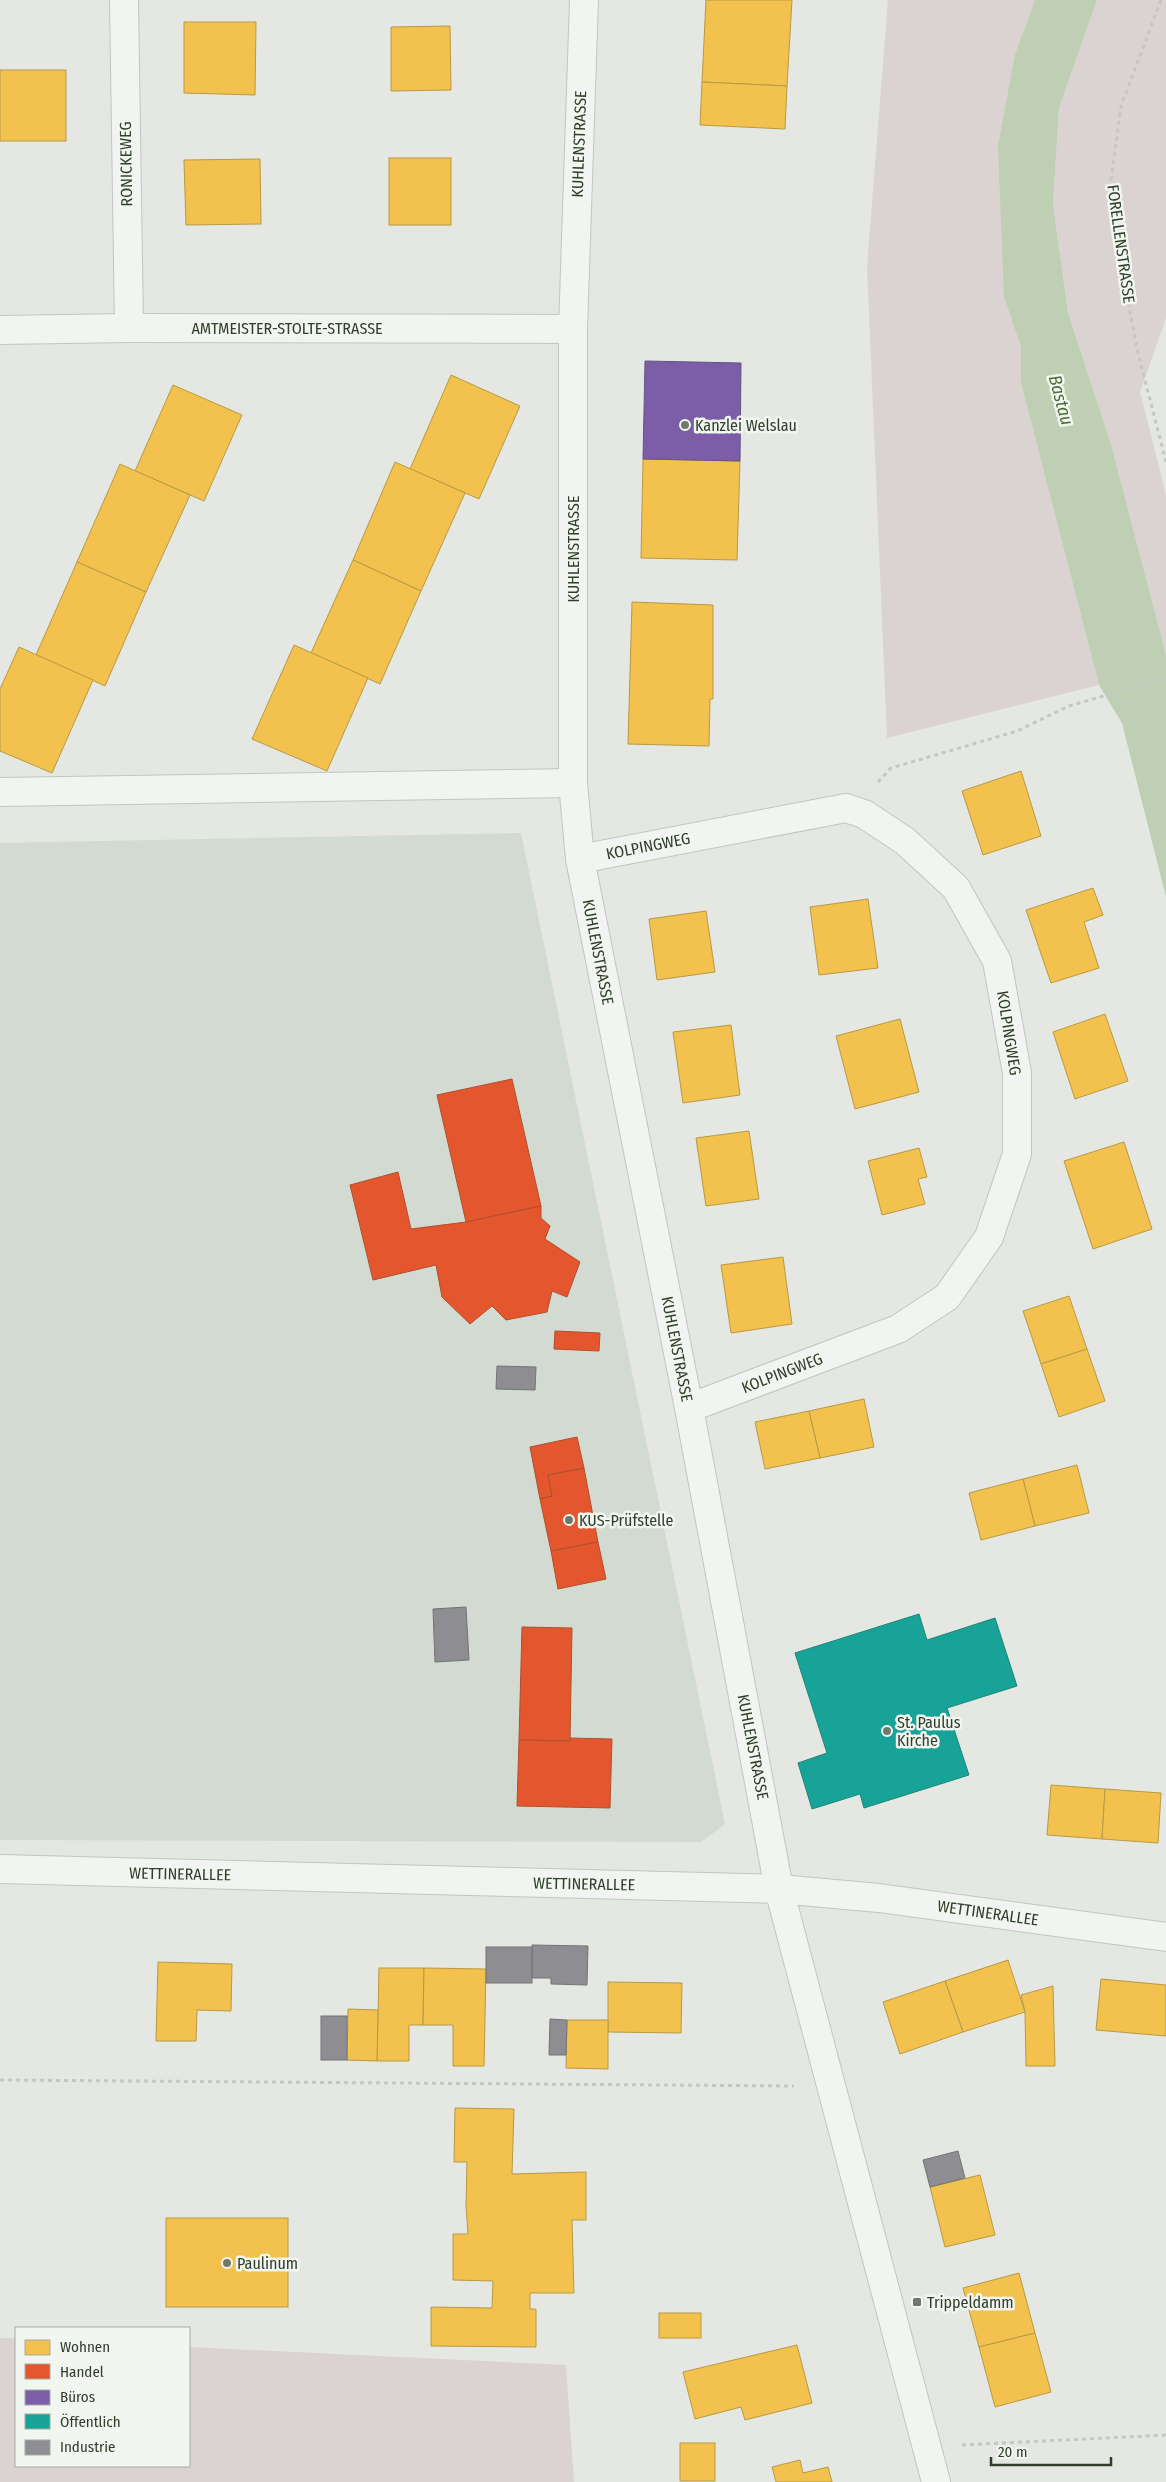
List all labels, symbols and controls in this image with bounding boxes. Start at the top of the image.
street label: KUHLENSTRASSE [568,90,590,198]
street label: RONICKEWEG [116,121,136,207]
street label: FORELLENSTRASSE [1103,183,1139,305]
street label: AMTMEISTER-STOLTE-STRASSE [191,319,383,338]
water label: Bastau [1044,373,1078,427]
place label: Kanzlei Welslau [695,416,797,435]
marker: Kanzlei Welslau [679,419,691,431]
street label: KUHLENSTRASSE [564,495,583,603]
street label: KOLPINGWEG [604,829,692,863]
street label: KUHLENSTRASSE [578,898,618,1006]
street label: KOLPINGWEG [993,989,1025,1077]
street label: KUHLENSTRASSE [657,1295,697,1403]
street label: KOLPINGWEG [739,1349,825,1397]
place label: KUS-Prüfstelle [579,1511,673,1530]
marker: KUS-Prüfstelle [563,1514,575,1526]
street label: KUHLENSTRASSE [733,1693,773,1801]
place label: St. Paulus Kirche [897,1713,961,1750]
marker: St. Paulus Kirche [881,1725,893,1737]
street label: WETTINERALLEE [129,1864,231,1884]
street label: WETTINERALLEE [533,1874,635,1894]
street label: WETTINERALLEE [936,1896,1040,1930]
place label: Paulinum [237,2254,298,2273]
marker: Paulinum [221,2257,233,2269]
place label: Trippeldamm [927,2293,1014,2312]
marker: Trippeldamm [911,2296,923,2308]
legend [15,2327,190,2467]
text: Wohnen [60,2338,110,2356]
text: Handel [60,2363,104,2381]
text: Büros [60,2388,95,2406]
text: Öffentlich [60,2413,121,2431]
scale bar [991,2434,1111,2466]
text: Industrie [60,2438,115,2456]
text: 20 m [998,2443,1028,2461]

